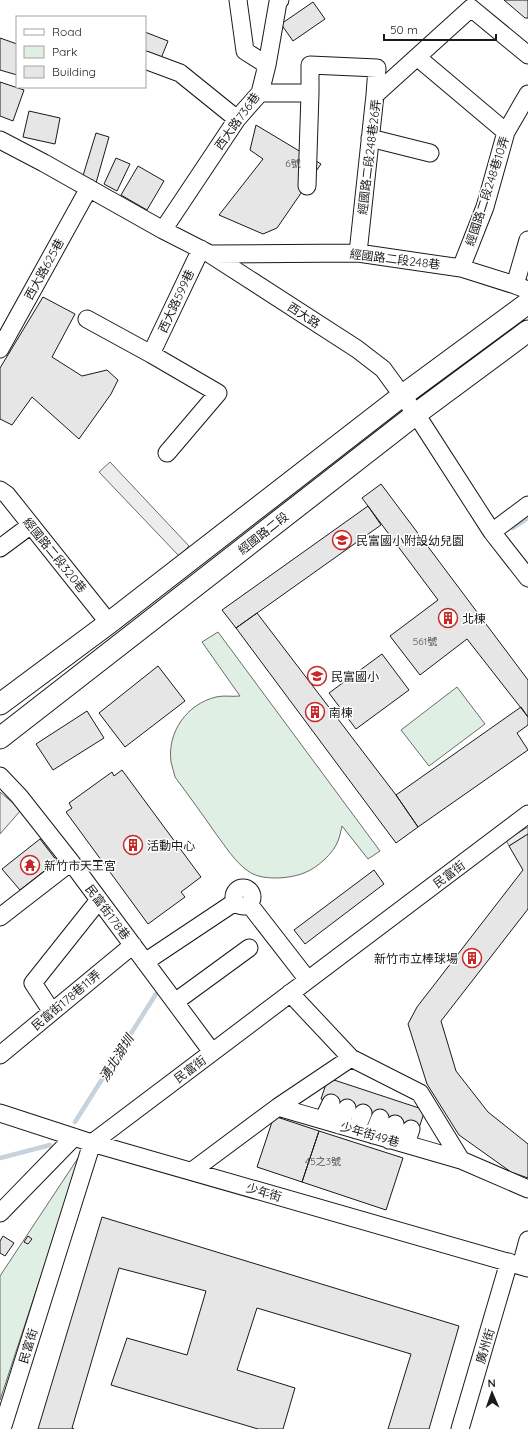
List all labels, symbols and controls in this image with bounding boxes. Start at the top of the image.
legend [16,16,146,88]
scale bar [384,16,496,42]
text: 50 m [390,22,418,37]
text: Road [52,24,82,39]
text: Park [52,44,77,59]
text: Building [52,64,96,79]
street label: 西大路736巷 [211,90,263,152]
street label: 經國路二段248巷26弄 [354,98,384,216]
street label: 經國路二段248巷10弄 [462,134,512,248]
house number: 6號 [285,157,301,170]
street label: 西大路625巷 [21,236,67,302]
street label: 經國路二段248巷 [349,246,441,272]
street label: 西大路599巷 [155,267,197,335]
street label: 西大路 [285,299,323,331]
street label: 經國路二段 [235,509,291,557]
street label: 經國路二段320巷 [20,515,90,595]
school or university icon: 民富國小附設幼兒園 [331,529,353,551]
place label: 民富國小附設幼兒園 [356,533,464,548]
building icon: 北棟 [437,607,459,629]
place label: 北棟 [462,611,486,626]
house number: 561號 [413,635,437,648]
school or university icon: 民富國小 [306,665,328,687]
place label: 民富國小 [331,669,379,684]
building icon: 南棟 [304,701,326,723]
place label: 南棟 [329,705,353,720]
building icon: 活動中心 [122,834,144,856]
place label: 活動中心 [147,838,195,853]
temple icon: 新竹市天王宮 [19,854,41,876]
street label: 民富街 [430,857,468,891]
place label: 新竹市天王宮 [44,858,116,873]
street label: 民富街178巷 [82,881,134,943]
building icon: 新竹市立棒球場 [461,947,483,969]
place label: 新竹市立棒球場 [374,951,458,966]
street label: 民富街178巷11弄 [28,967,104,1033]
water label: 湧北湖圳 [95,1030,138,1084]
street label: 民富街 [171,1052,209,1086]
street label: 少年街49巷 [339,1118,401,1150]
house number: 45之3號 [305,1155,341,1168]
street label: 少年街 [245,1180,283,1204]
street label: 民富街 [16,1327,40,1365]
street label: 廣州街 [473,1327,497,1365]
north arrow [472,1373,512,1413]
text: N [487,1376,496,1390]

